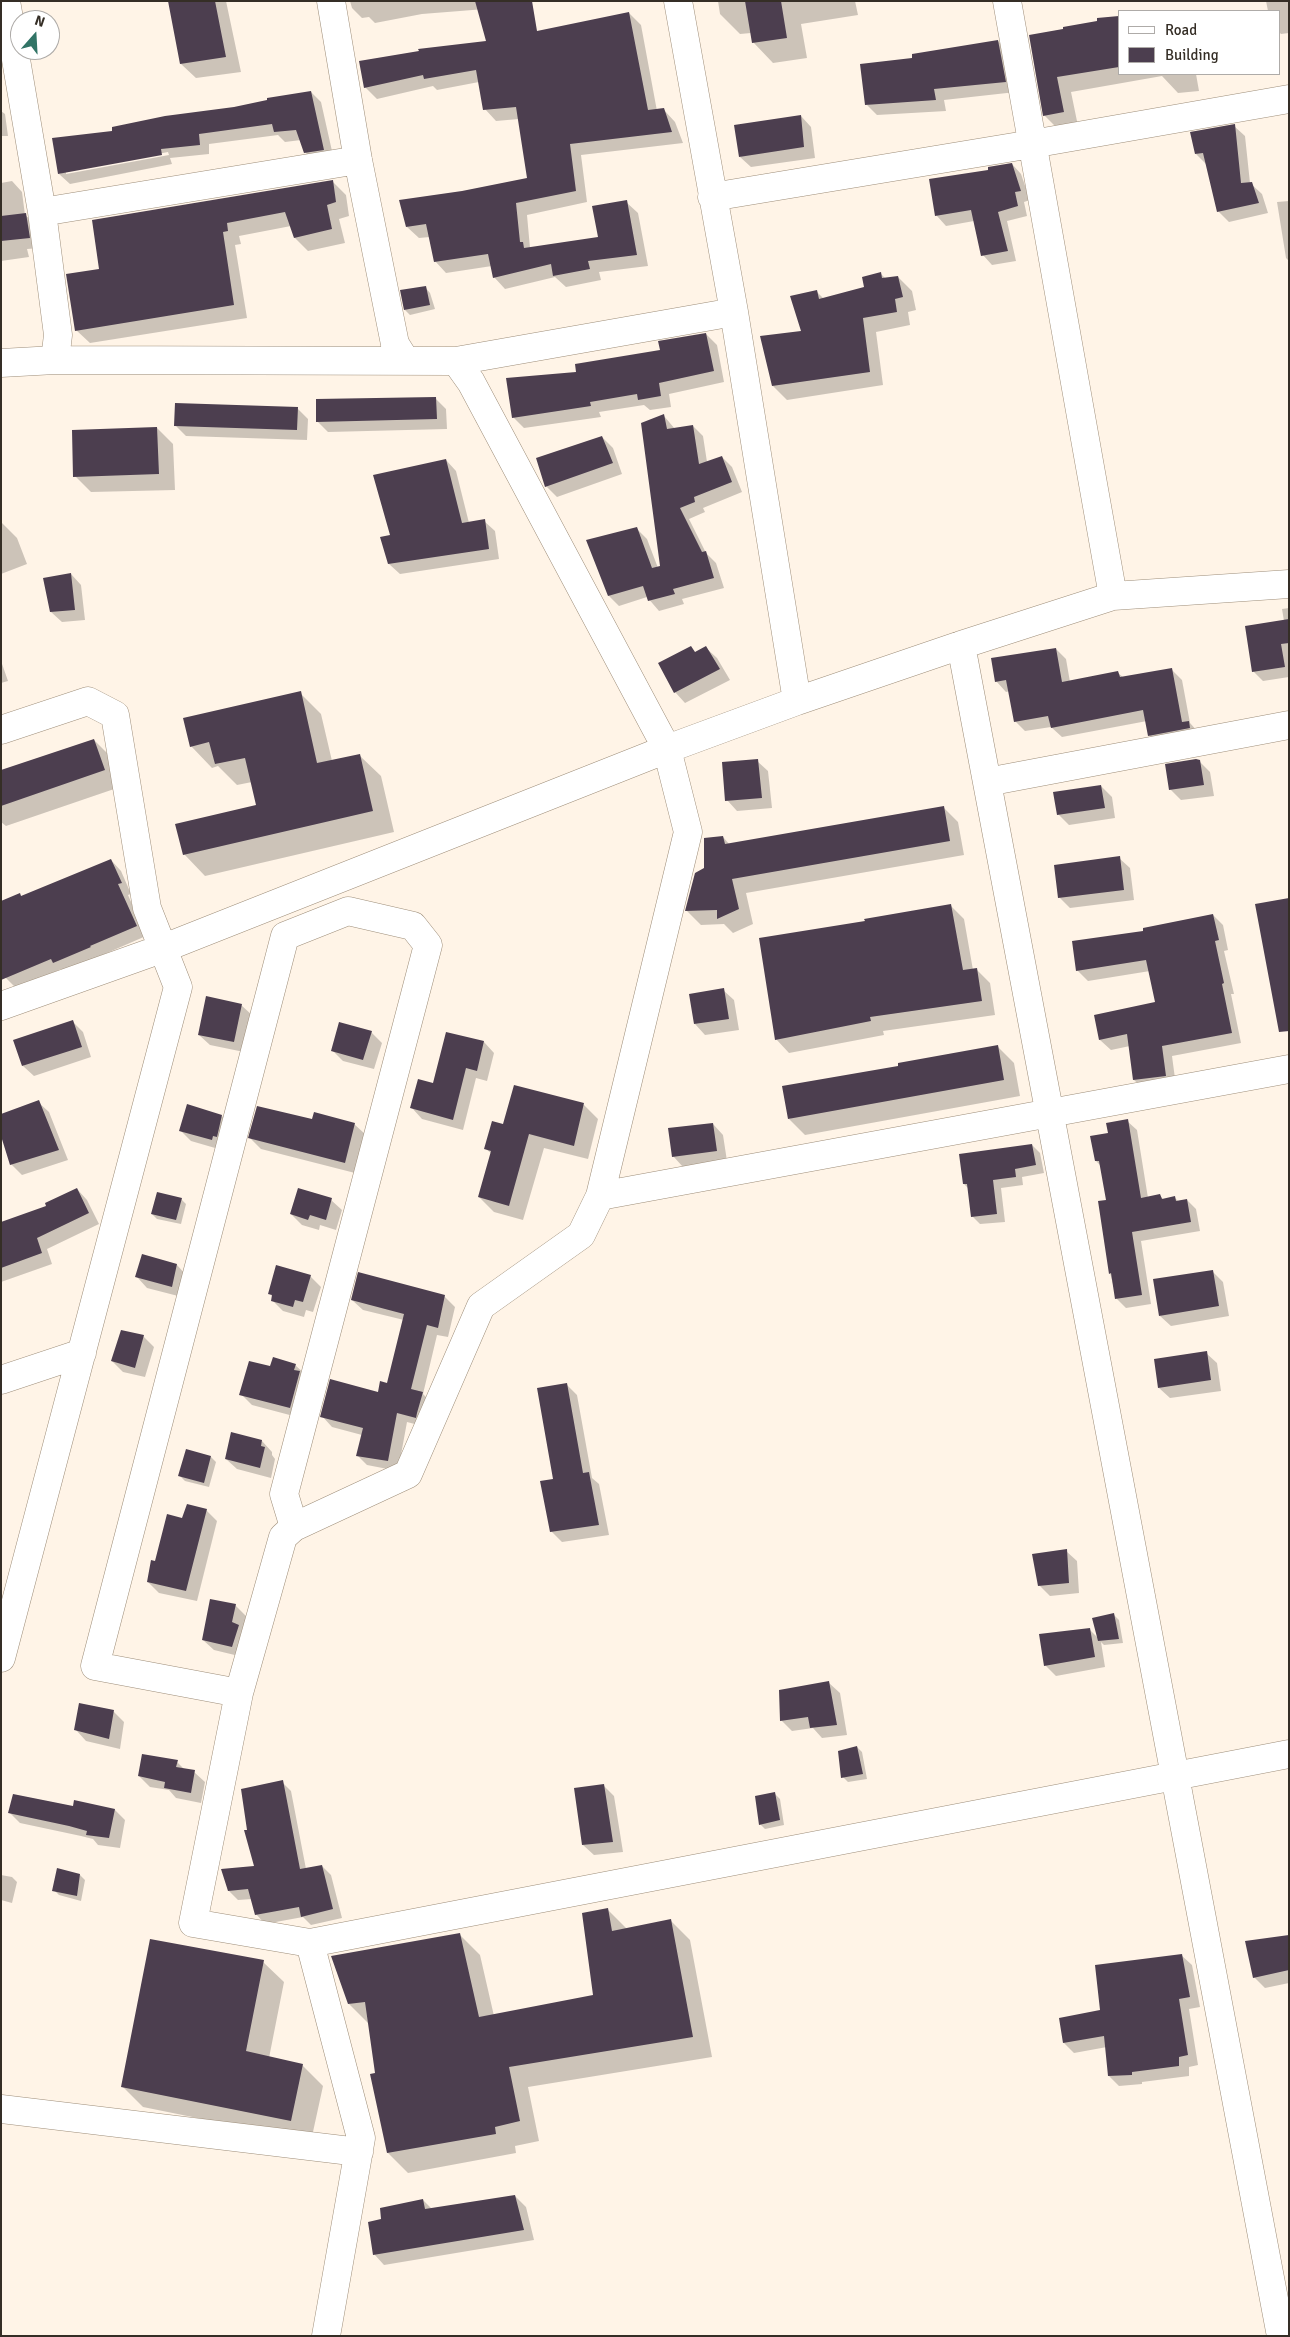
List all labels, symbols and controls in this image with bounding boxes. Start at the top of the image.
north arrow [10,10,60,60]
legend [1118,10,1280,75]
text: N [32,12,47,31]
text: Road [1165,21,1197,39]
text: Building [1165,46,1219,64]

